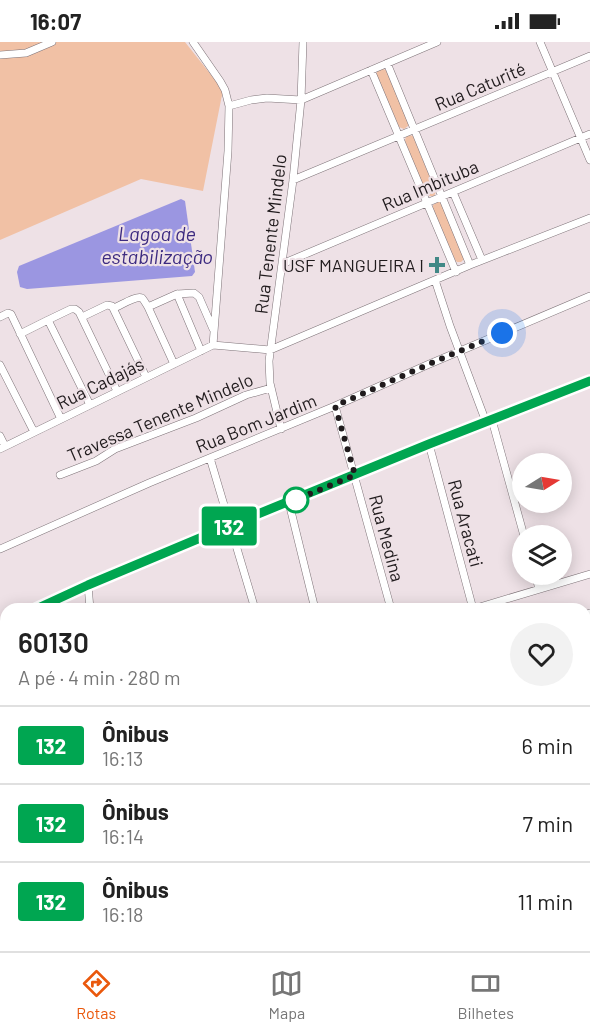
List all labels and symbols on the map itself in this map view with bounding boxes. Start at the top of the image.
street label: Rua Caturité [431,57,529,115]
street label: Rua Tenente Mindelo [249,153,291,315]
street label: Rua Imbituba [378,155,482,215]
water label: Lagoa de estabilização [101,221,213,268]
place label: USF MANGUEIRA I [283,254,424,276]
marker: USF MANGUEIRA I [428,256,446,274]
your location [487,318,517,348]
street label: Rua Cadajás [53,352,147,414]
street label: Travessa Tenente Mindelo [64,368,256,466]
street label: Rua Bom Jardim [192,389,320,457]
north arrow [512,453,572,513]
street label: Rua Aracati [444,477,488,569]
unlabelled marker [283,487,309,513]
street label: Rua Medina [365,492,409,584]
line badge: 132 [194,506,264,546]

